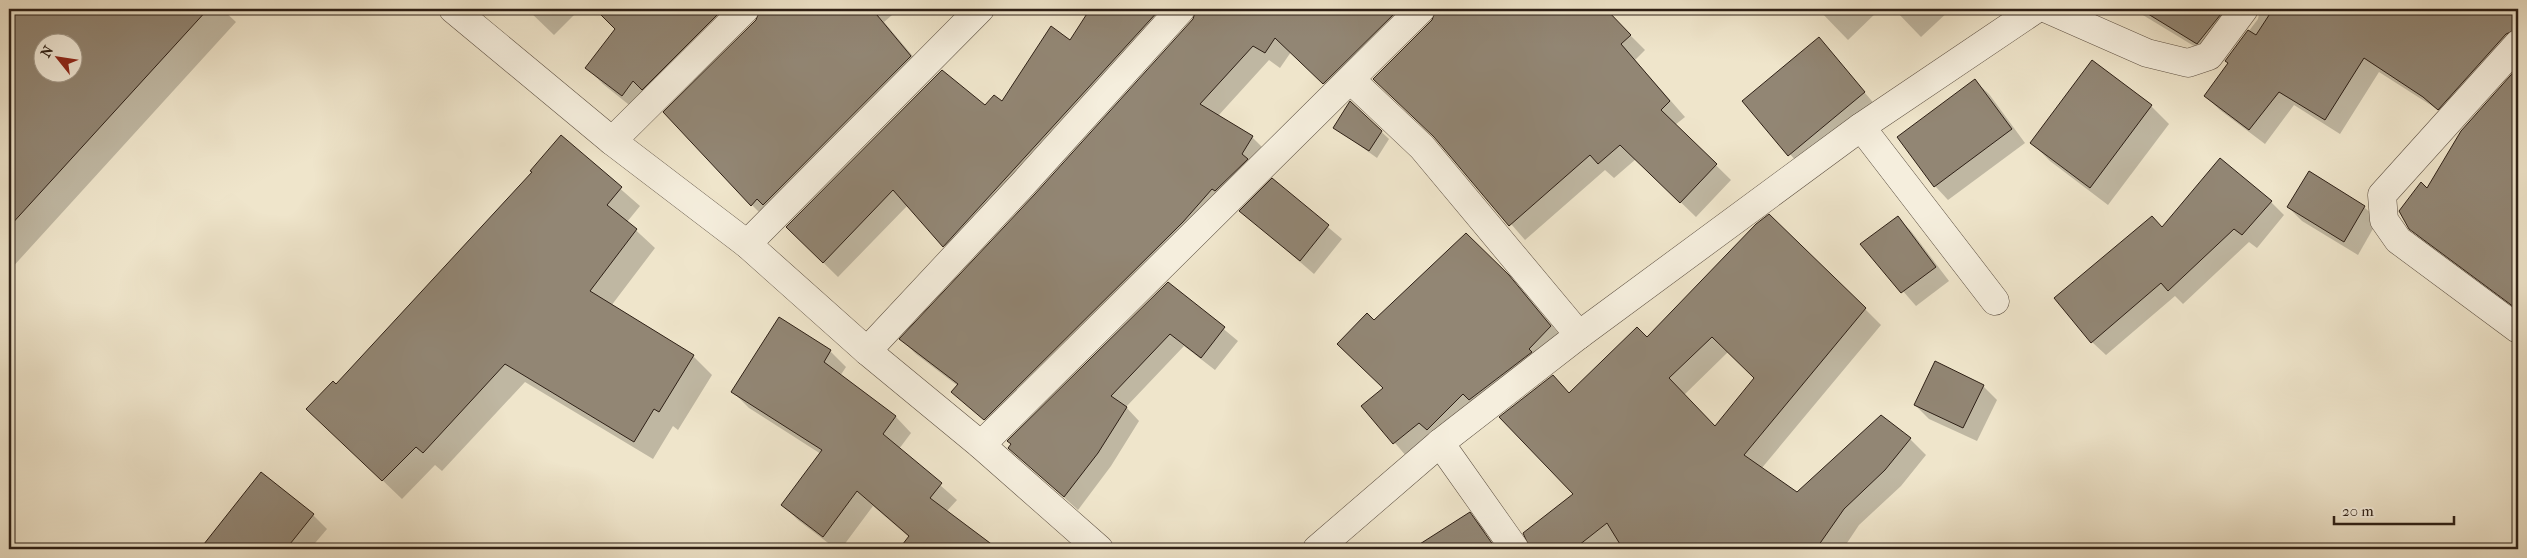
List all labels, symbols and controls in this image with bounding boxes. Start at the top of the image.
north arrow [32,32,82,82]
text: N [37,43,57,61]
scale bar [2334,493,2454,525]
text: 20 m [2342,502,2374,520]

